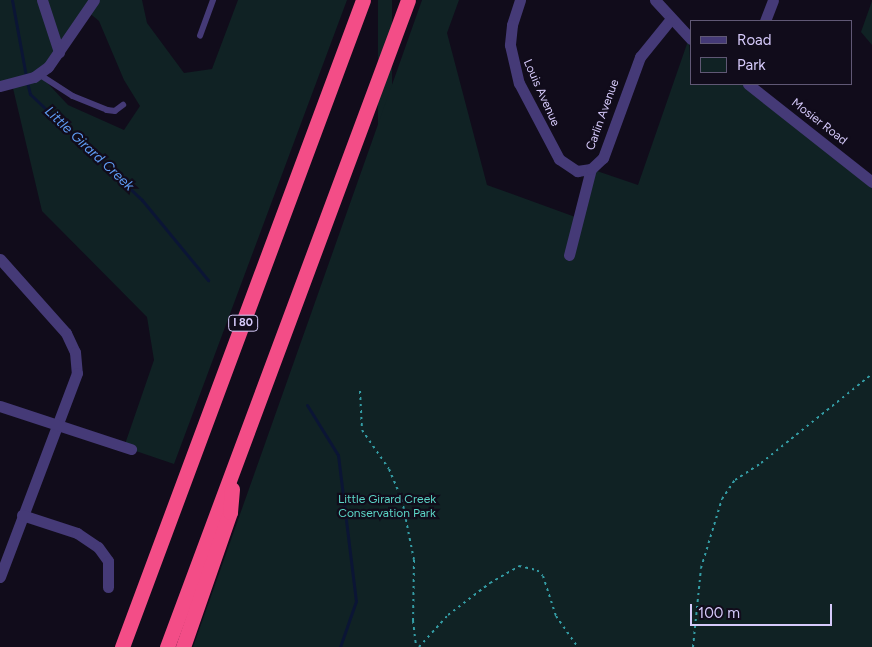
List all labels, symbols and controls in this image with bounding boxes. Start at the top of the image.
legend [690,20,852,85]
text: Road [737,31,772,49]
text: Park [737,56,766,74]
street label: Louis Avenue [520,57,562,129]
street label: Carlin Avenue [583,78,623,152]
street label: Mosier Road [788,96,850,148]
water label: Little Girard Creek [41,103,137,195]
road number: I 80 [228,314,258,332]
park label: Little Girard Creek Conservation Park [338,493,436,521]
scale bar [692,594,834,626]
text: 100 m [698,604,740,622]

